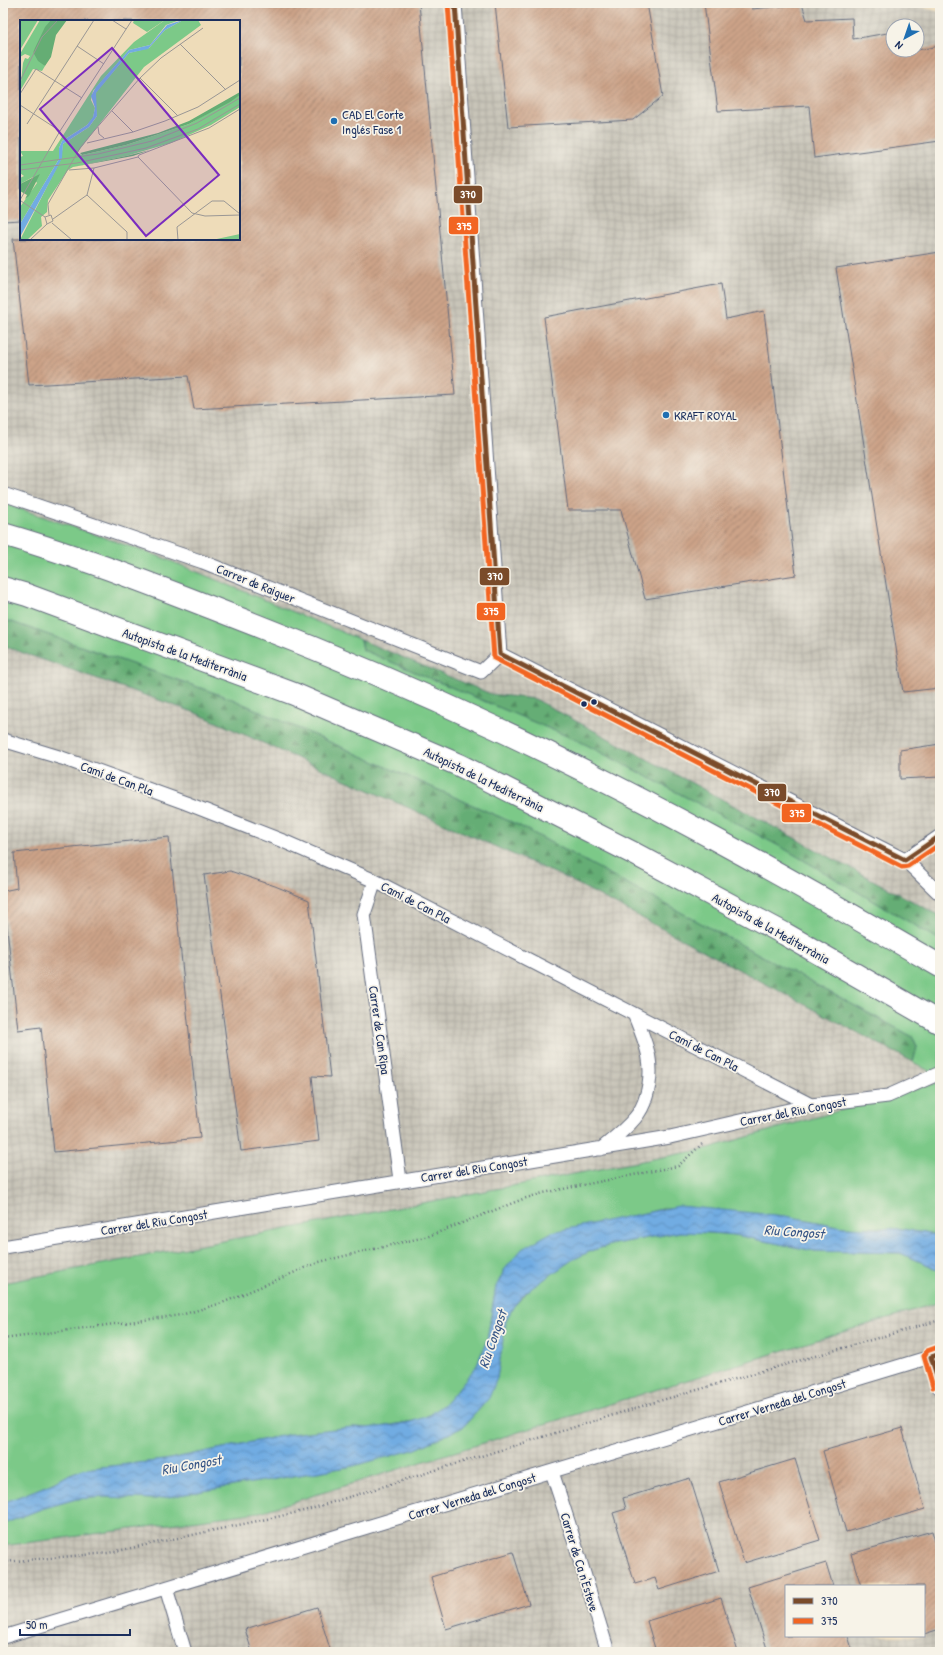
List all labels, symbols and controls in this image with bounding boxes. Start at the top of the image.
north arrow [885,18,925,58]
inset map [20,20,240,240]
text: N [892,38,905,53]
place label: CAD El Corte Inglés Fase 1 [342,105,404,138]
marker: CAD El Corte Inglés Fase 1 [329,116,339,126]
line badge: 370 [453,185,483,204]
text: 370 [460,187,476,201]
line badge: 375 [448,216,479,235]
text: 375 [456,219,472,233]
place label: KRAFT ROYAL [674,406,737,424]
marker: KRAFT ROYAL [661,410,671,420]
street label: Carrer de Raiguer [214,559,298,607]
line badge: 370 [479,567,510,586]
text: 370 [487,569,503,583]
line badge: 375 [476,602,506,621]
text: 375 [483,604,499,618]
street label: Autopista de la Mediterrània [120,623,250,685]
unlabelled marker [589,697,599,707]
unlabelled marker [579,699,589,709]
street label: Autopista de la Mediterrània [421,742,547,816]
street label: Camí de Can Pla [78,757,156,799]
line badge: 370 [757,783,787,802]
text: 370 [764,785,780,799]
line badge: 375 [781,803,812,823]
text: 375 [789,806,805,820]
street label: Camí de Can Pla [378,877,454,927]
street label: Autopista de la Mediterrània [709,888,833,968]
street label: Carrer de Can Ripa [365,985,395,1075]
street label: Camí de Can Pla [666,1025,742,1075]
street label: Carrer del Riu Congost [738,1092,848,1130]
street label: Carrer del Riu Congost [419,1152,529,1186]
street label: Carrer del Riu Congost [99,1205,209,1239]
water label: Riu Congost [763,1219,827,1244]
water label: Riu Congost [473,1305,512,1371]
street label: Carrer Verneda del Congost [716,1374,848,1430]
water label: Riu Congost [160,1449,225,1480]
street label: Carrer Verneda del Congost [406,1468,538,1524]
street label: Carrer de Ca n'Esteve [556,1510,604,1614]
legend [785,1585,925,1637]
text: 370 [821,1592,838,1609]
scale bar [20,1611,130,1637]
text: 375 [821,1612,837,1629]
text: 50 m [26,1616,47,1633]

